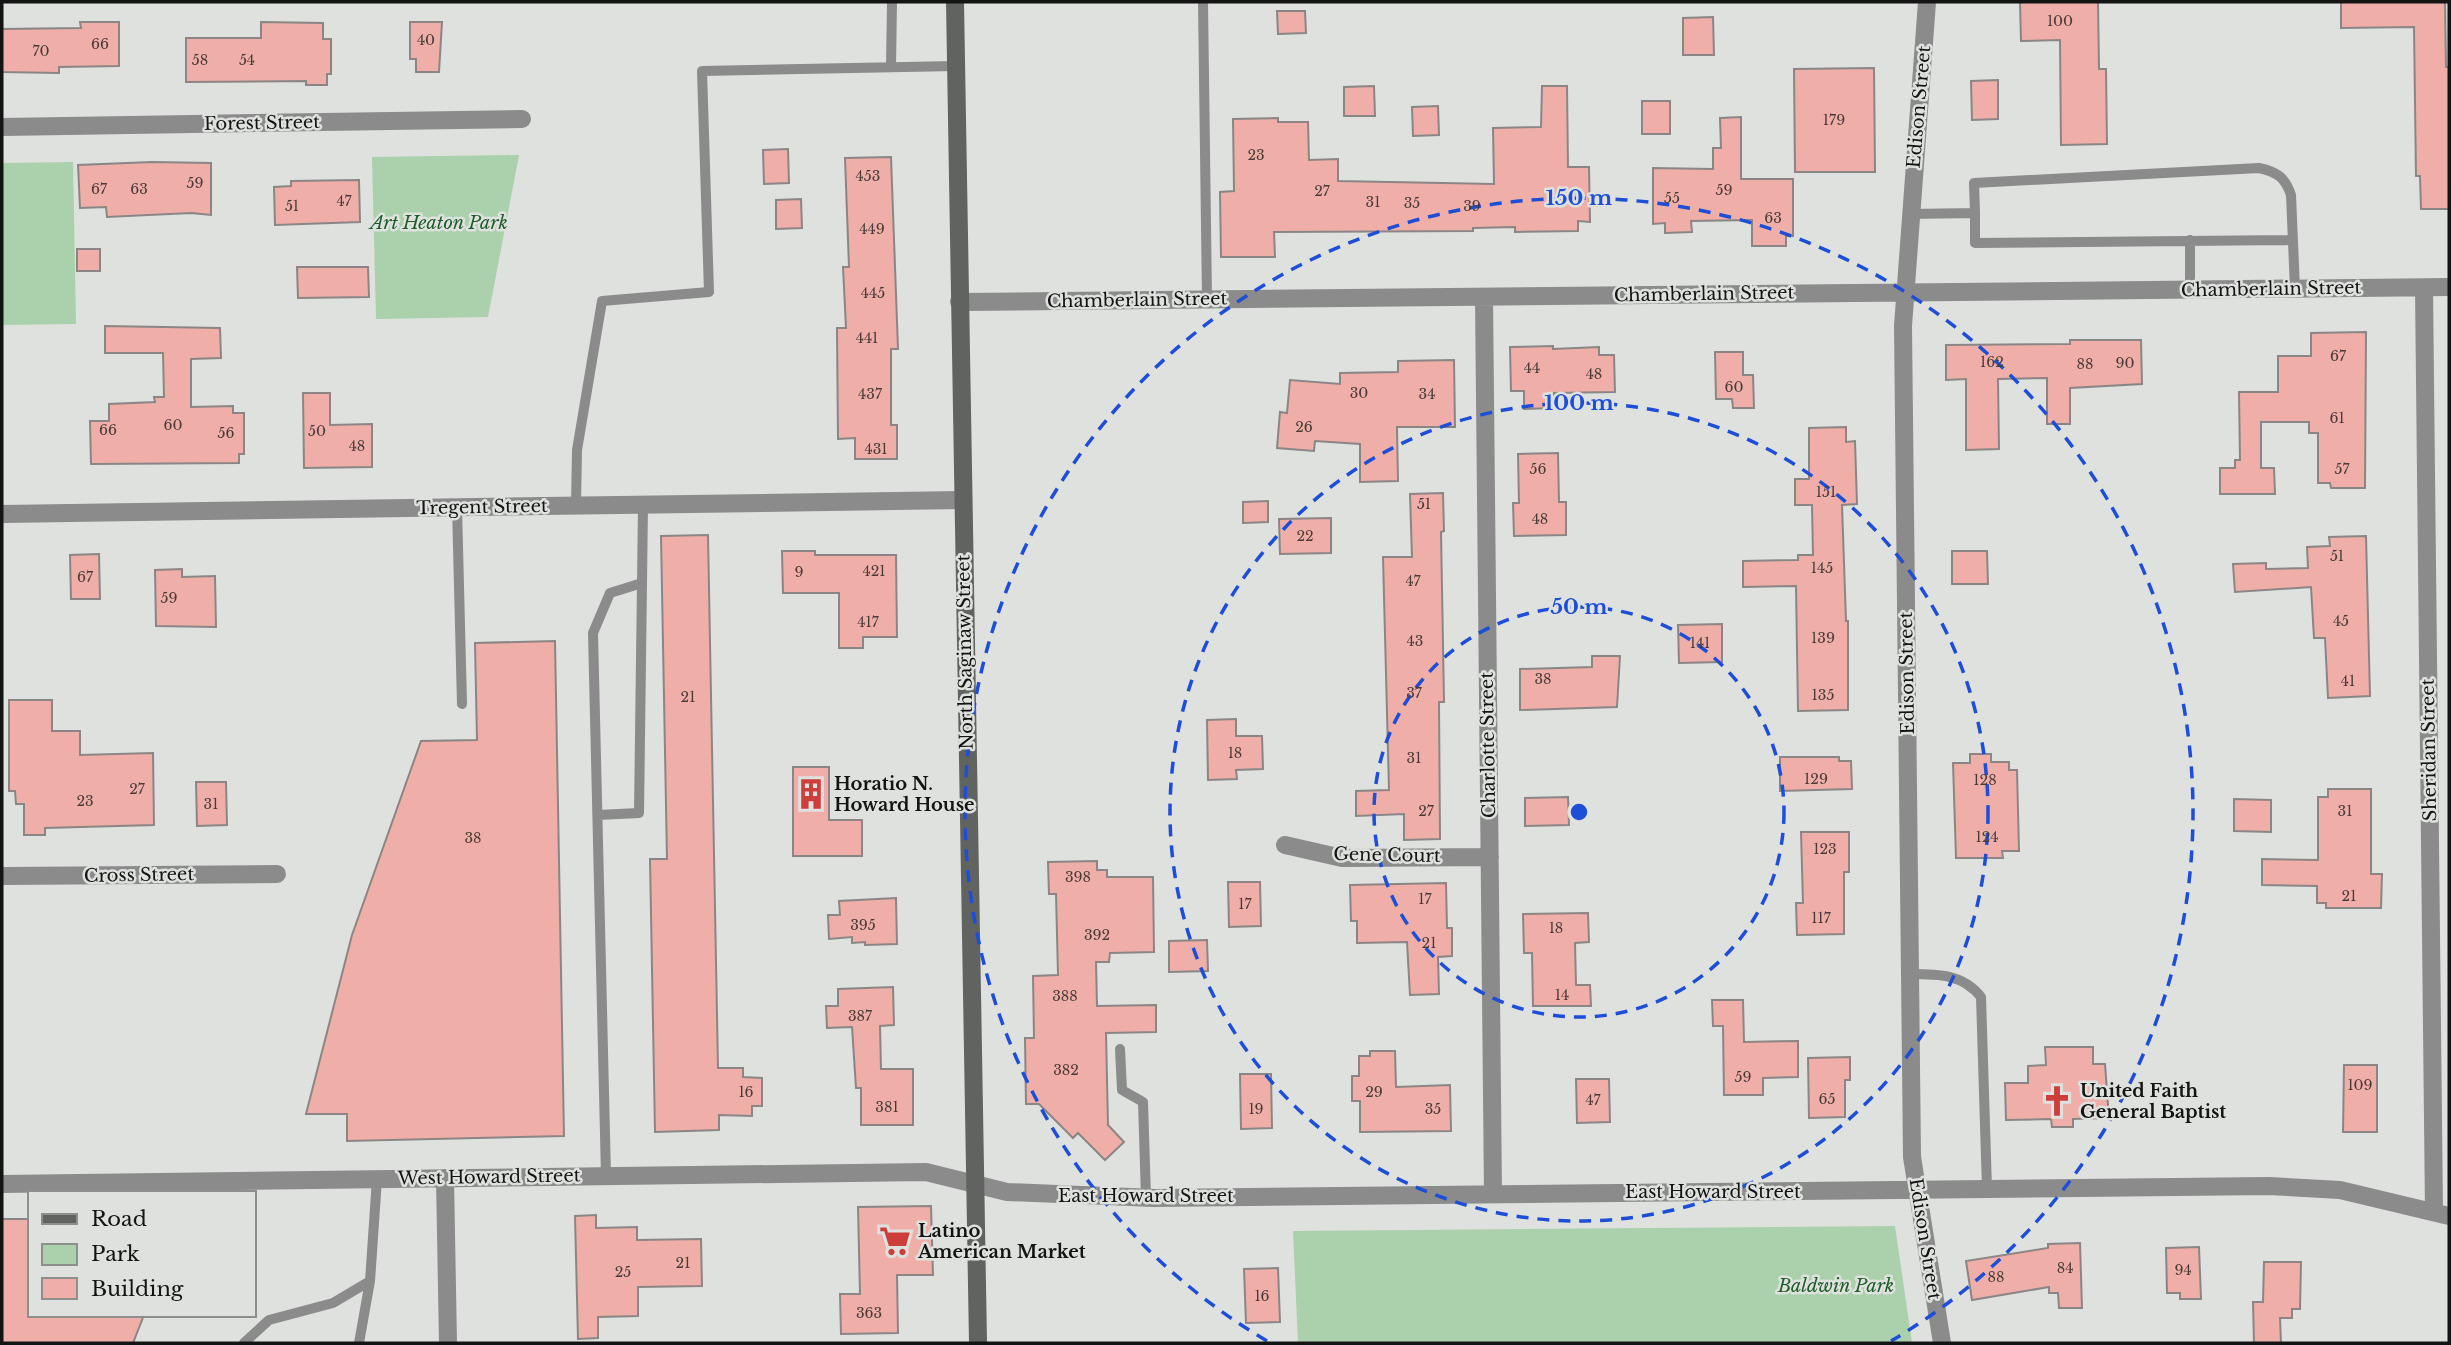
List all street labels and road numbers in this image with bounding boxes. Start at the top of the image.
street label: Edison Street [1903,45,1935,169]
street label: Forest Street [204,111,320,135]
street label: Chamberlain Street [2181,276,2362,302]
street label: Chamberlain Street [1614,281,1795,307]
street label: Chamberlain Street [1047,287,1228,313]
street label: Tregent Street [416,495,548,519]
street label: North Saginaw Street [952,554,978,750]
street label: Edison Street [1895,611,1919,735]
street label: Charlotte Street [1476,672,1500,818]
street label: Sheridan Street [2417,678,2441,822]
street label: Gene Court [1333,843,1441,867]
street label: Cross Street [84,863,195,887]
street label: West Howard Street [396,1164,581,1190]
street label: Edison Street [1905,1177,1946,1302]
street label: East Howard Street [1625,1181,1801,1203]
street label: East Howard Street [1058,1185,1234,1207]

